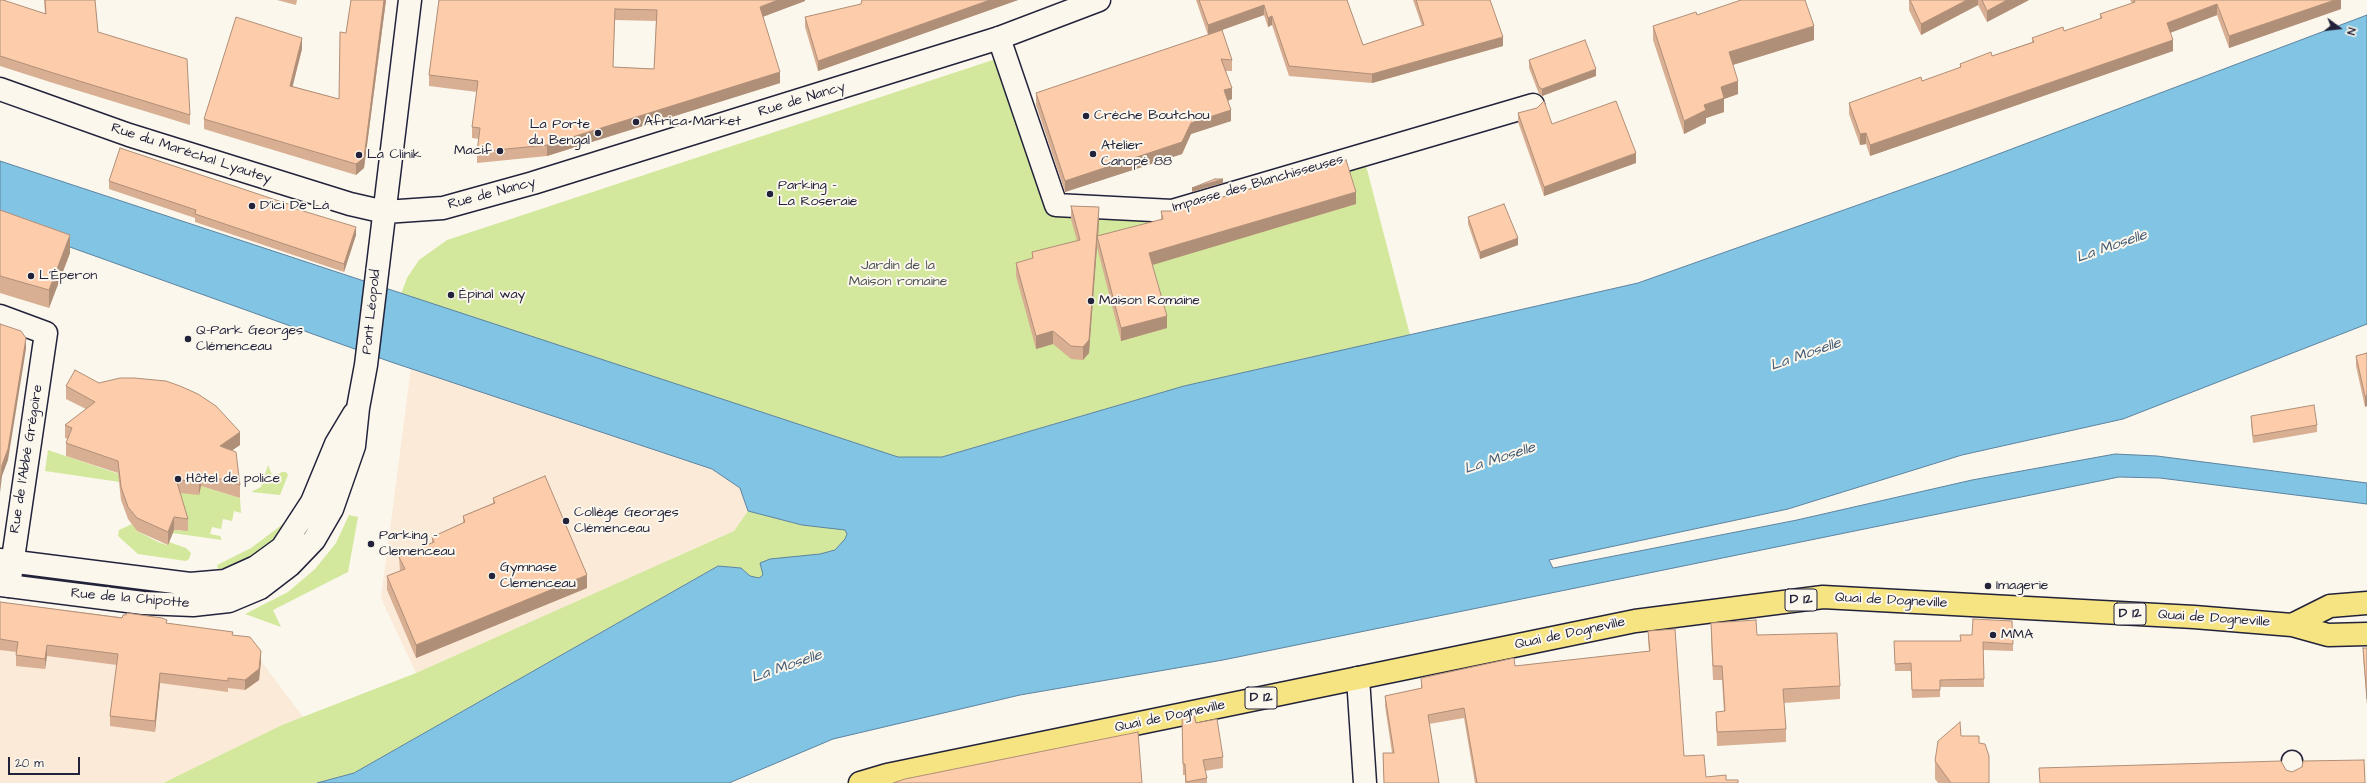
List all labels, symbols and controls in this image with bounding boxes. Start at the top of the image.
north arrow [2319,8,2359,48]
text: N [2343,26,2359,37]
street label: Rue de Nancy [756,79,848,121]
place label: Crèche Boutchou [1094,108,1210,124]
marker: Crèche Boutchou [1081,111,1091,121]
place label: Africa Market [644,114,741,130]
place label: La Porte du Bengal [529,117,590,150]
marker: Africa Market [631,117,641,127]
street label: Rue du Maréchal Lyautey [109,120,273,188]
marker: La Porte du Bengal [593,128,603,138]
place label: Atelier Canopé 88 [1101,138,1172,170]
place label: Macif [454,143,492,159]
marker: Macif [495,146,505,156]
place label: La Clinik [367,147,421,163]
marker: Atelier Canopé 88 [1088,149,1098,159]
marker: La Clinik [354,150,364,160]
street label: Impasse des Blanchisseuses [1171,152,1345,216]
street label: Rue de Nancy [446,174,538,214]
place label: Parking - La Roseraie [778,178,857,210]
marker: Parking - La Roseraie [765,189,775,199]
place label: D'ici De Là [260,198,329,214]
marker: D'ici De Là [247,201,257,211]
water label: La Moselle [2074,227,2150,267]
park label: Jardin de la Maison romaine [849,258,947,290]
place label: L’Éperon [39,268,97,284]
street label: Pont Léopold [359,269,385,355]
marker: L’Éperon [26,271,36,281]
place label: Épinal way [459,287,525,303]
marker: Épinal way [446,290,456,300]
place label: Maison Romaine [1099,293,1200,309]
marker: Maison Romaine [1086,296,1096,306]
place label: Q-Park Georges Clémenceau [196,323,303,356]
marker: Q-Park Georges Clémenceau [183,334,193,344]
water label: La Moselle [1768,335,1844,375]
street label: Rue de l'Abbé Grégoire [7,383,47,535]
water label: La Moselle [1462,439,1538,479]
place label: Hôtel de police [186,471,280,487]
marker: Hôtel de police [173,474,183,484]
place label: Collège Georges Clémenceau [574,505,679,538]
marker: Collège Georges Clémenceau [561,516,571,526]
place label: Parking - Clemenceau [379,528,455,560]
marker: Parking - Clemenceau [366,539,376,549]
place label: Gymnase Clemenceau [500,560,576,592]
marker: Gymnase Clemenceau [487,571,497,581]
place label: Imagerie [1996,578,2048,594]
marker: Imagerie [1983,581,1993,591]
street label: Rue de la Chipotte [70,585,190,613]
road number: D 12 [1785,589,1817,611]
street label: Quai de Dogneville [1834,590,1948,612]
road number: D 12 [2114,603,2146,625]
street label: Quai de Dogneville [2157,607,2271,631]
street label: Quai de Dogneville [1513,614,1627,654]
place label: MMA [2001,627,2033,643]
marker: MMA [1988,630,1998,640]
water label: La Moselle [749,647,825,687]
road number: D 12 [1245,687,1277,709]
street label: Quai de Dogneville [1113,697,1227,737]
scale bar [10,749,82,775]
text: 20 m [15,755,44,772]

